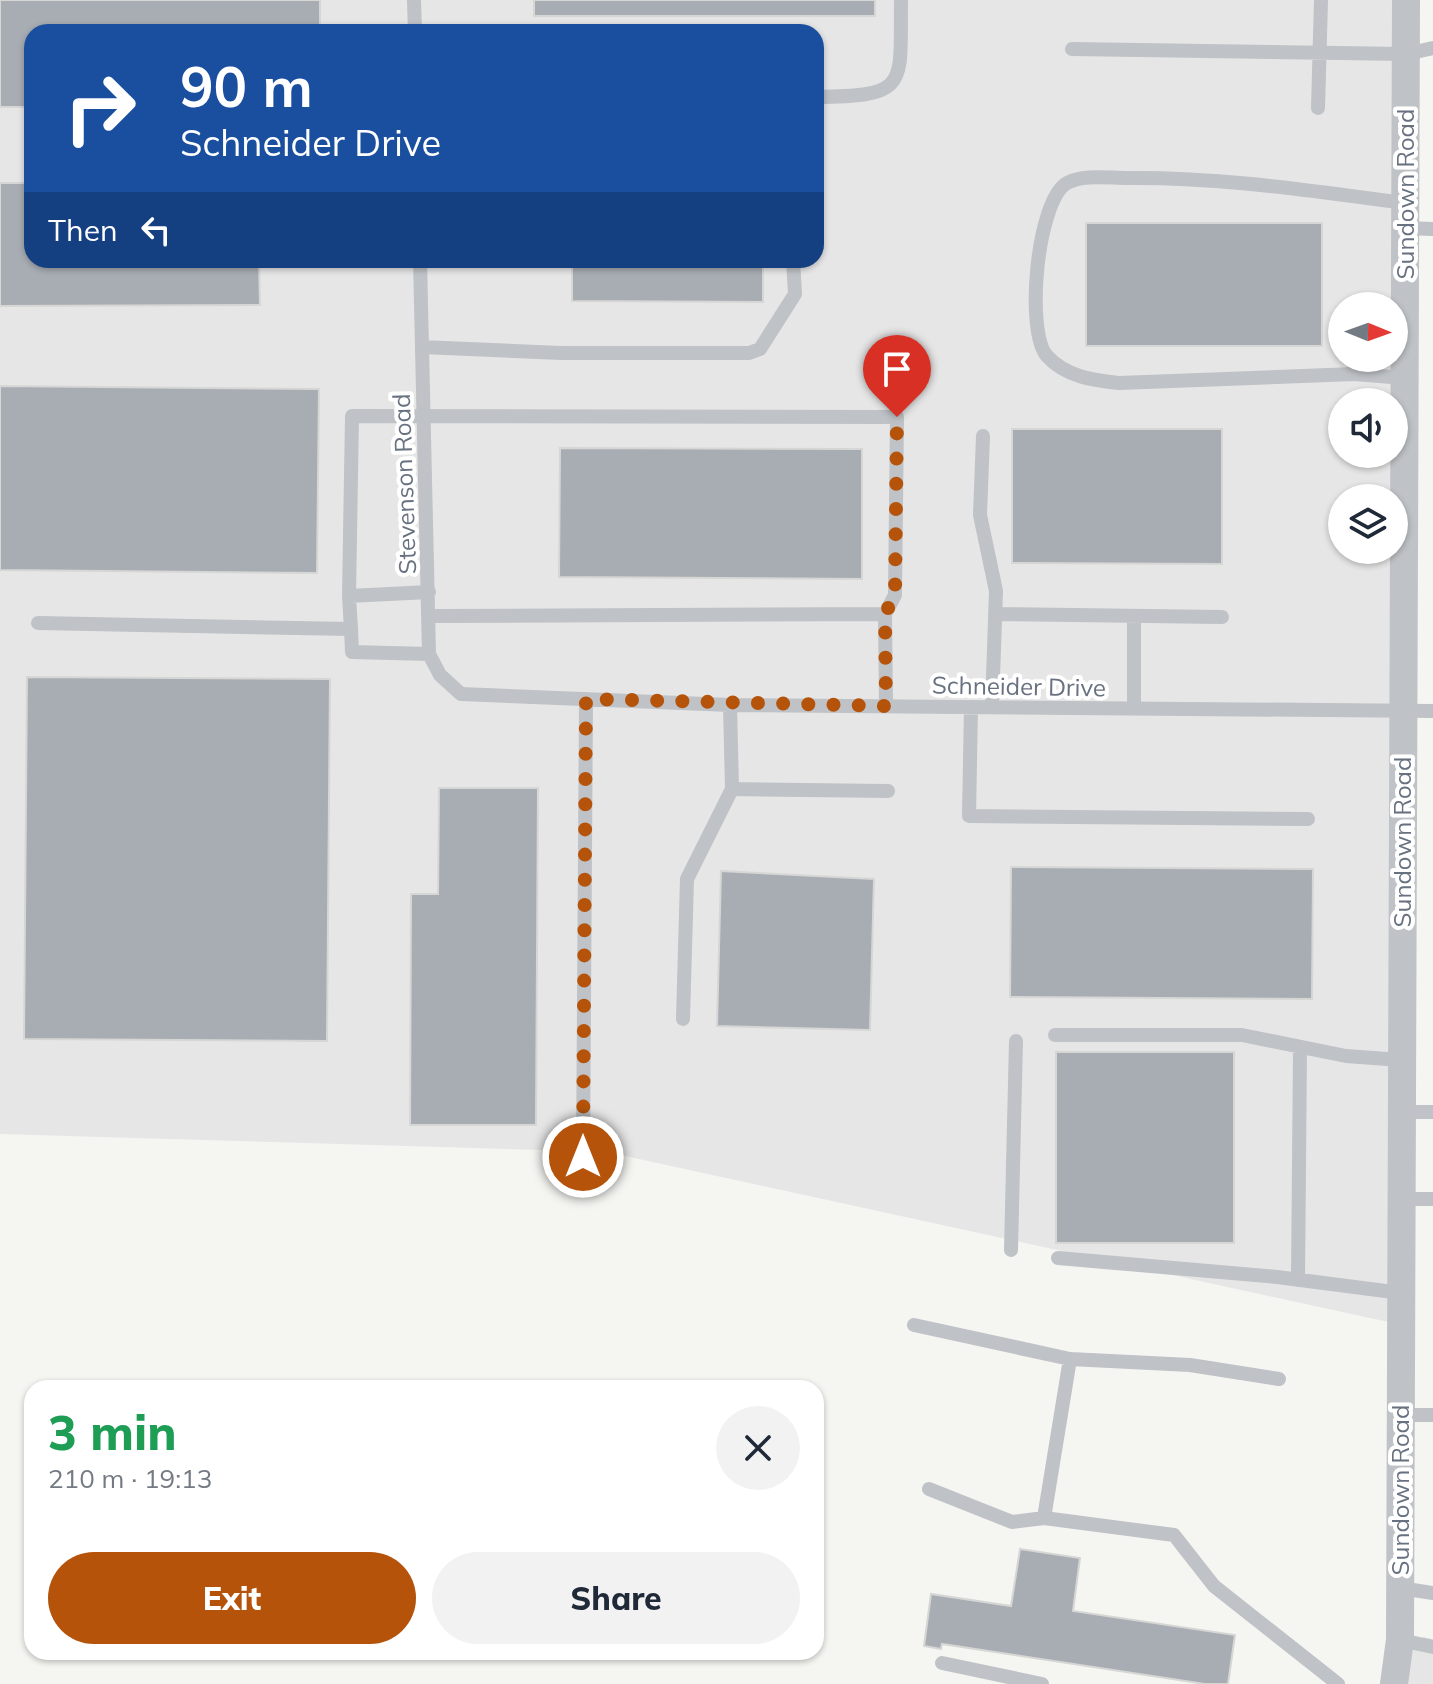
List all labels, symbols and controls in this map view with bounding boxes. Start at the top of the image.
text: 90 m [180,51,313,121]
icon: right [48,56,152,160]
street label: Sundown Road [1390,109,1420,279]
text: Schneider Drive [180,120,441,165]
icon: left [134,208,178,252]
text: Then [48,211,118,249]
north arrow [1328,292,1408,372]
map controls [1328,292,1408,564]
pin [863,335,931,417]
icon: arrive [875,347,919,391]
button: sound [1328,388,1408,468]
street label: Stevenson Road [386,393,422,575]
button: layers [1328,484,1408,564]
street label: Schneider Drive [932,669,1106,703]
street label: Sundown Road [1387,757,1417,927]
position arrow [541,1115,625,1199]
text: 3 min [48,1402,177,1462]
street label: Sundown Road [1385,1405,1415,1575]
button: close [716,1406,800,1490]
text: 210 m · 19:13 [48,1462,212,1495]
button: Exit [48,1552,416,1644]
button: Share [432,1552,800,1644]

